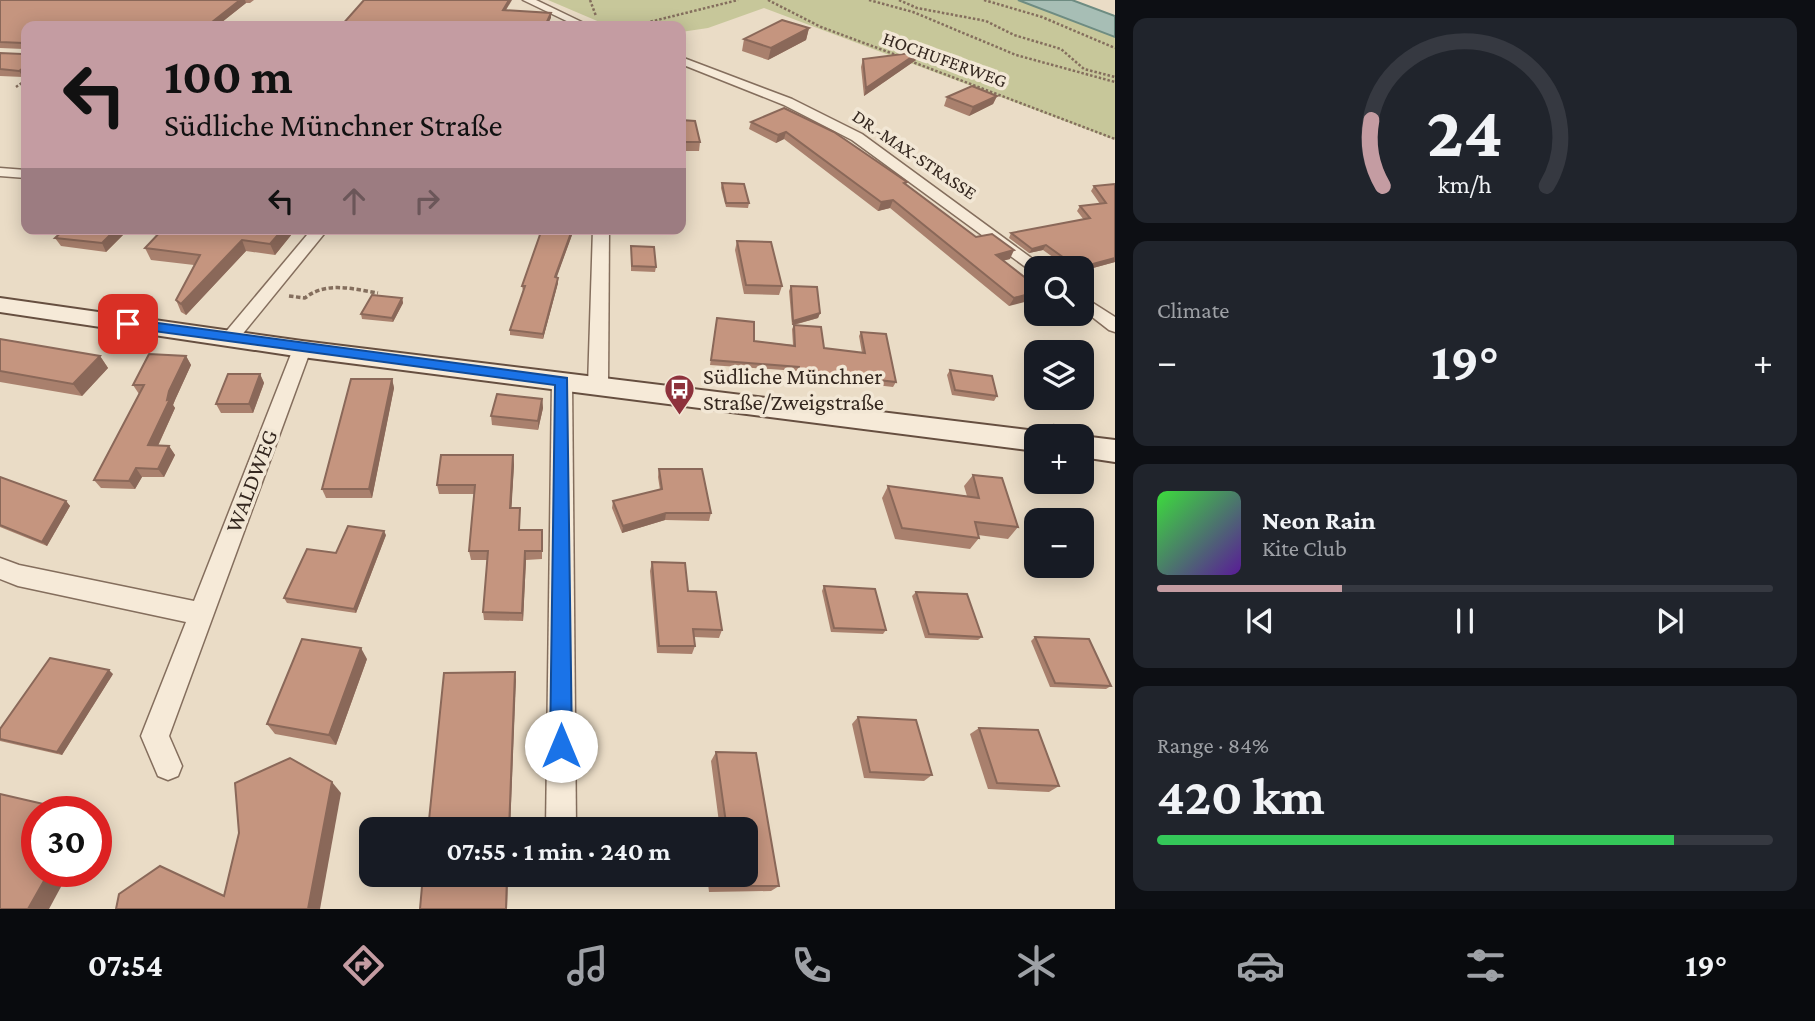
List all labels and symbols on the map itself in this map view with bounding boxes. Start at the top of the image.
street label: HOCHUFERWEG [880,27,1010,92]
street label: DR.-MAX-STRASSE [849,105,981,204]
pin [98,294,158,354]
place label: Südliche Münchner Straße/Zweigstraße [703,363,884,415]
bus stop icon: Südliche Münchner Straße/Zweigstraße [663,372,697,416]
street label: WALDWEG [220,426,282,536]
position arrow [524,709,598,783]
speed limit sign: 30 [21,796,112,887]

